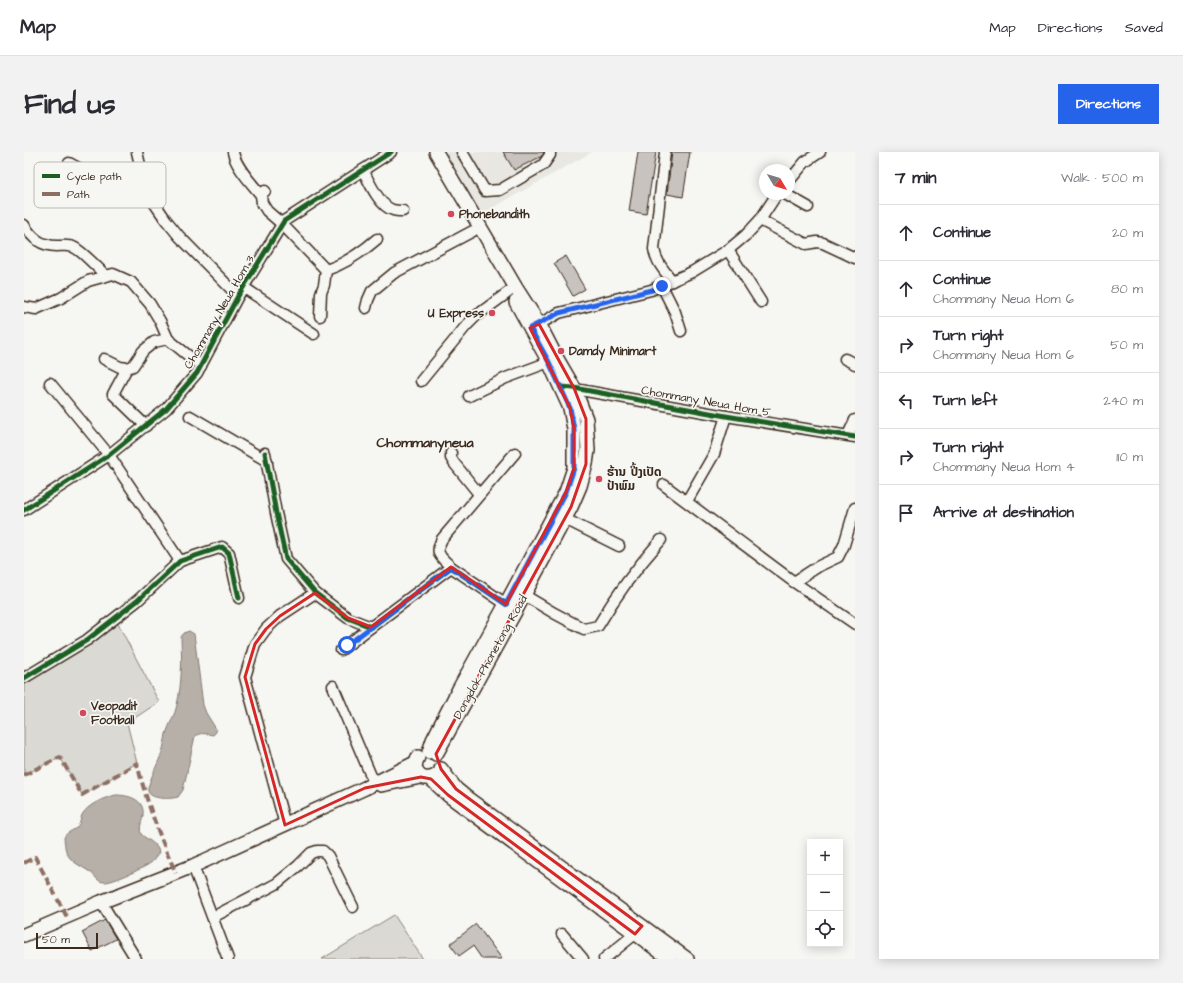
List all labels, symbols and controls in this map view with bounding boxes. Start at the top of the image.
text: Map [20,14,56,41]
text: Map [989,18,1016,38]
text: Directions [1038,18,1103,38]
text: Saved [1125,18,1163,38]
button: Directions [1058,84,1159,124]
text: Find us [24,85,115,124]
legend [34,162,166,208]
north arrow [759,164,795,200]
text: 7 min [895,166,937,190]
text: Cycle path [67,169,122,185]
text: Walk · 500 m [1061,169,1143,187]
text: Path [67,187,90,202]
place label: Phonebandith [459,206,531,223]
marker: Phonebandith [446,209,456,219]
icon: ahead [895,222,917,244]
text: Continue [933,222,991,243]
text: 20 m [1112,224,1143,242]
street label: Chommany Neua Hom 3 [180,252,260,373]
text: Continue [933,269,991,290]
route end [653,277,671,295]
icon: ahead [895,278,917,300]
text: 80 m [1111,280,1143,298]
text: Chommany Neua Hom 6 [933,290,1074,308]
place label: U Express [427,305,484,323]
marker: U Express [487,308,497,318]
text: Turn right [933,325,1004,346]
icon: right [895,334,917,356]
text: 50 m [1110,336,1143,354]
place label: Damdy Minimart [569,343,656,361]
marker: Damdy Minimart [556,346,566,356]
text: Chommany Neua Hom 6 [933,346,1074,364]
street label: Chommany Neua Hom 5 [640,382,772,422]
icon: left [895,390,917,412]
text: Turn left [933,390,997,411]
text: 240 m [1103,392,1143,410]
district label: Chommanyneua [376,433,474,453]
text: Turn right [933,437,1004,458]
icon: right [895,446,917,468]
text: 110 m [1116,448,1143,466]
text: Chommany Neua Hom 4 [933,458,1075,476]
place label: ຮ້ານ ປີ້ງເປັດ ປ້າພົມ [607,462,662,495]
marker: ຮ້ານ ປີ້ງເປັດ ປ້າພົມ [594,474,604,484]
icon: arrive [895,502,917,524]
text: Arrive at destination [933,502,1074,523]
street label: Dongdok-Phonetong Road [449,592,533,723]
route start [338,636,356,654]
place label: Veopadit Football [90,698,138,729]
marker: Veopadit Football [78,708,88,718]
map controls [807,839,843,947]
button: + [807,839,843,875]
button: − [807,875,843,911]
button: locate [807,911,843,947]
scale bar [36,931,98,950]
text: 50 m [42,932,70,947]

